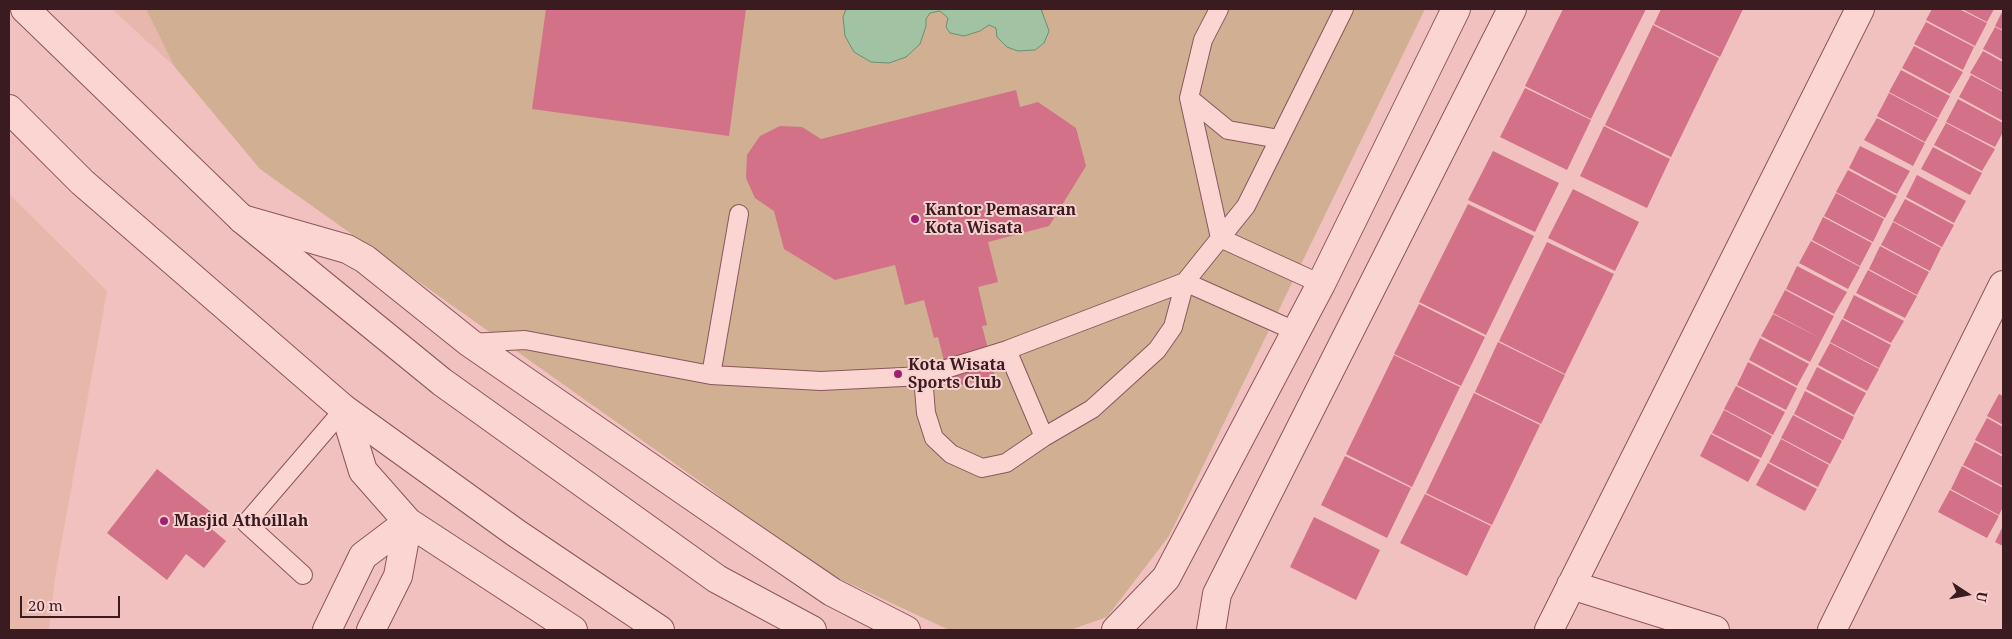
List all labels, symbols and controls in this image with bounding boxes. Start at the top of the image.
place label: Kantor Pemasaran Kota Wisata [925,200,1076,238]
marker: Kantor Pemasaran Kota Wisata [909,213,921,225]
place label: Kota Wisata Sports Club [908,355,1006,393]
marker: Kota Wisata Sports Club [892,368,904,380]
place label: Masjid Athoillah [174,511,308,531]
marker: Masjid Athoillah [158,515,170,527]
north arrow [1942,569,1992,619]
scale bar [22,586,122,618]
text: U [1972,590,1993,604]
text: 20 m [28,595,63,615]

